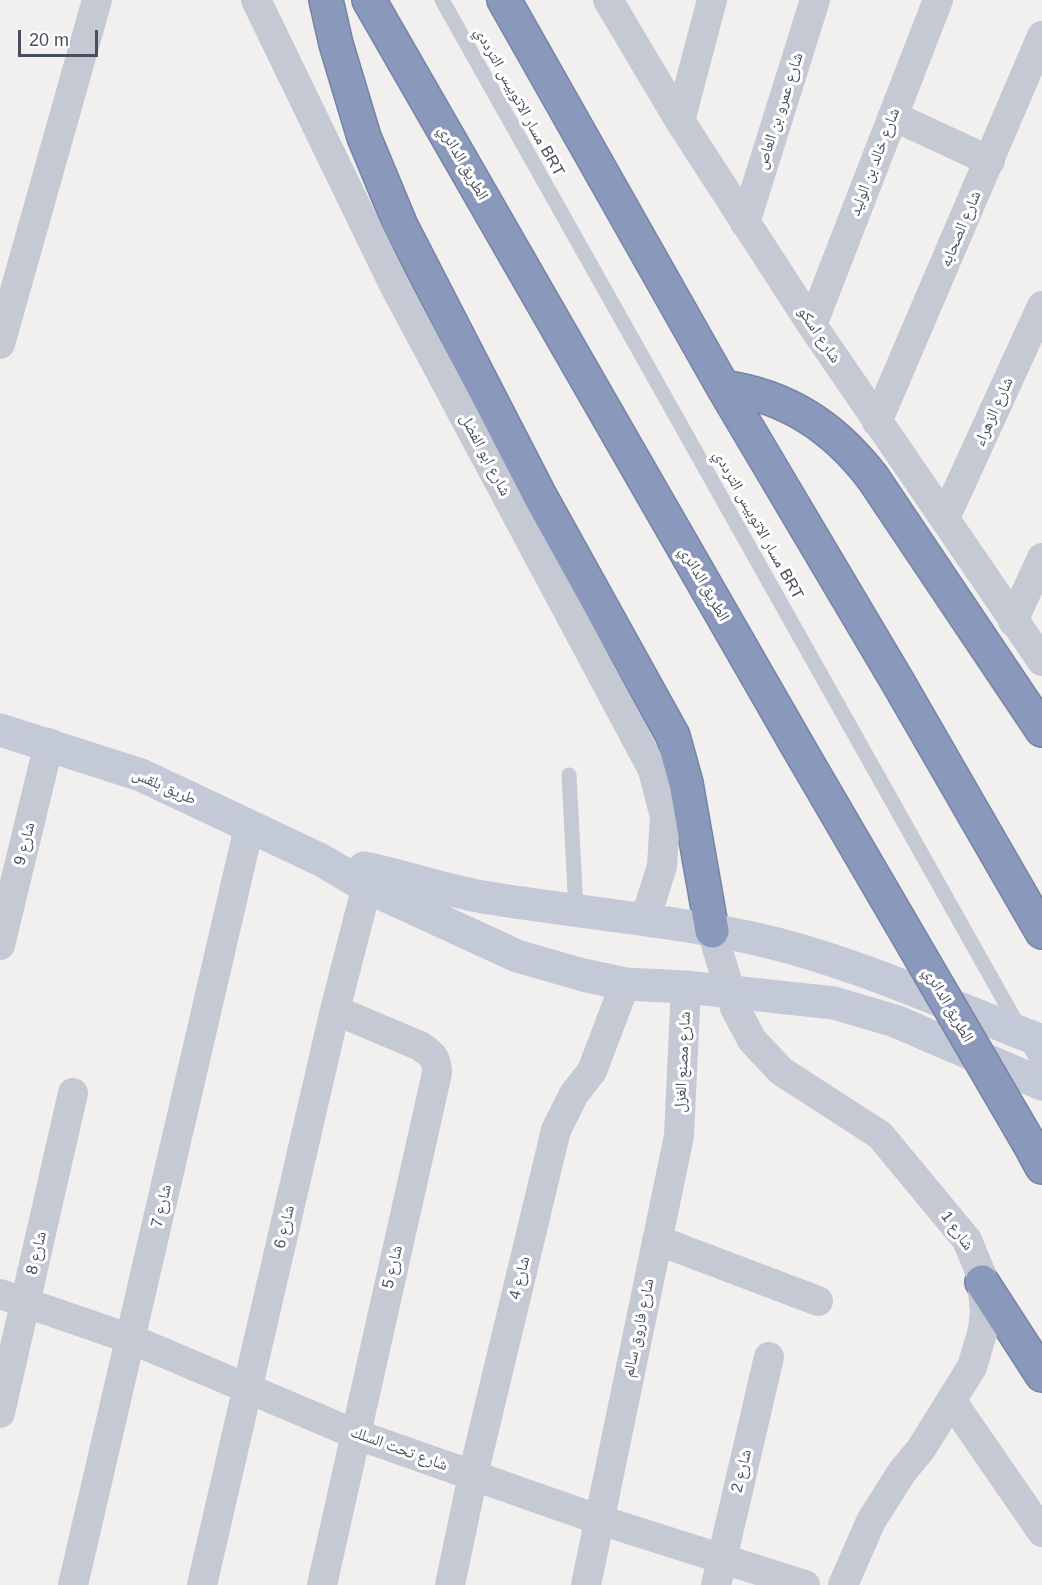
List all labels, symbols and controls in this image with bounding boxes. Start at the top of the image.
scale bar [21,18,100,56]
street label: مسار الاتوبيس الترددي BRT [470,24,568,180]
text: 20 m [29,30,69,50]
street label: شارع عمرو بن العاص [752,50,808,172]
street label: شارع خالد بن الوليد [846,105,904,219]
street label: الطريق الدائري [434,122,492,204]
street label: شارع الصحابه [936,188,986,270]
street label: شارع اسكو [793,303,845,367]
street label: شارع الزهراء [970,374,1018,450]
street label: شارع ابو الفضل [455,411,515,499]
street label: مسار الاتوبيس الترددي BRT [709,447,807,603]
street label: الطريق الدائري [675,543,733,625]
street label: طريق بلقس [129,764,199,810]
street label: شارع 9 [10,820,40,868]
street label: الطريق الدائري [919,964,977,1046]
street label: شارع مصنع الغزل [671,1011,695,1113]
street label: شارع 7 [148,1183,176,1229]
street label: شارع 6 [271,1204,299,1250]
street label: شارع 1 [936,1208,978,1254]
street label: شارع 8 [23,1230,51,1276]
street label: شارع 5 [379,1244,407,1290]
street label: شارع 4 [505,1254,535,1302]
street label: شارع فاروق سالم [619,1277,659,1379]
street label: شارع تحت السلك [348,1423,450,1475]
street label: شارع 2 [728,1448,756,1494]

